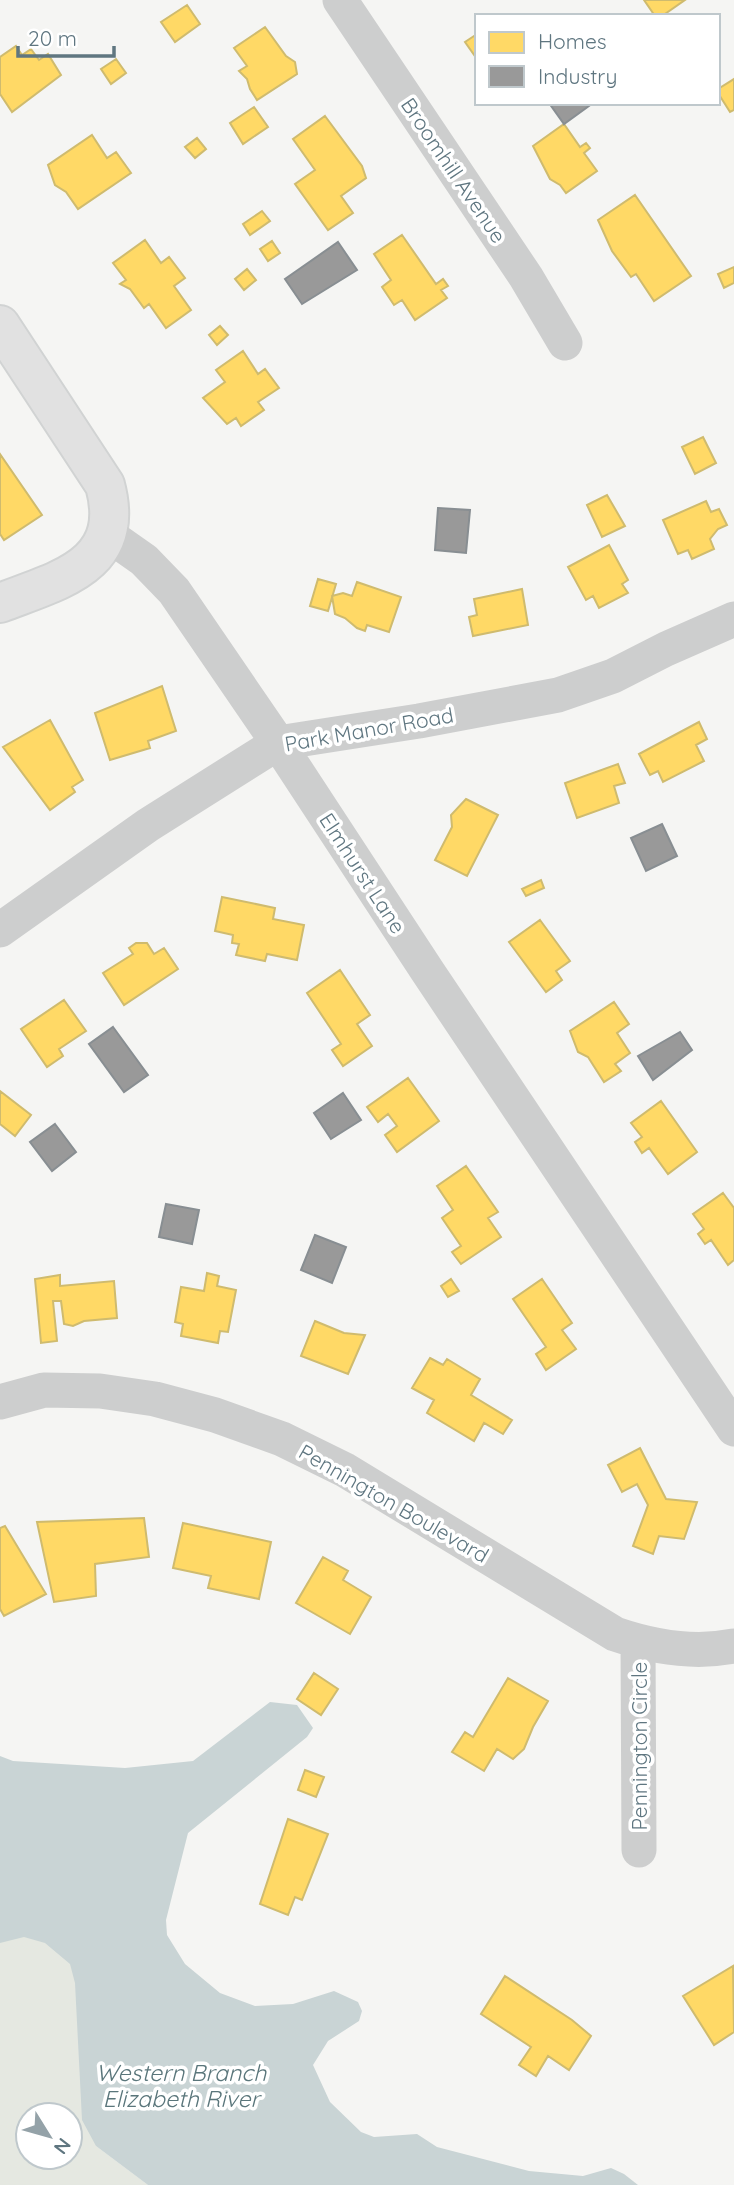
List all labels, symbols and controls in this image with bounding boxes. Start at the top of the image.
scale bar [18,14,114,58]
legend [475,14,720,105]
text: 20 m [28,25,77,51]
text: Homes [538,28,607,54]
text: Industry [538,63,617,89]
street label: Broomhill Avenue [396,92,512,248]
street label: Park Manor Road [283,701,455,757]
street label: Elmhurst Lane [314,808,412,938]
street label: Pennington Boulevard [295,1438,493,1568]
street label: Pennington Circle [626,1662,652,1830]
water label: Western Branch Elizabeth River [96,2058,267,2113]
north arrow [14,2101,84,2171]
text: N [49,2133,76,2159]

